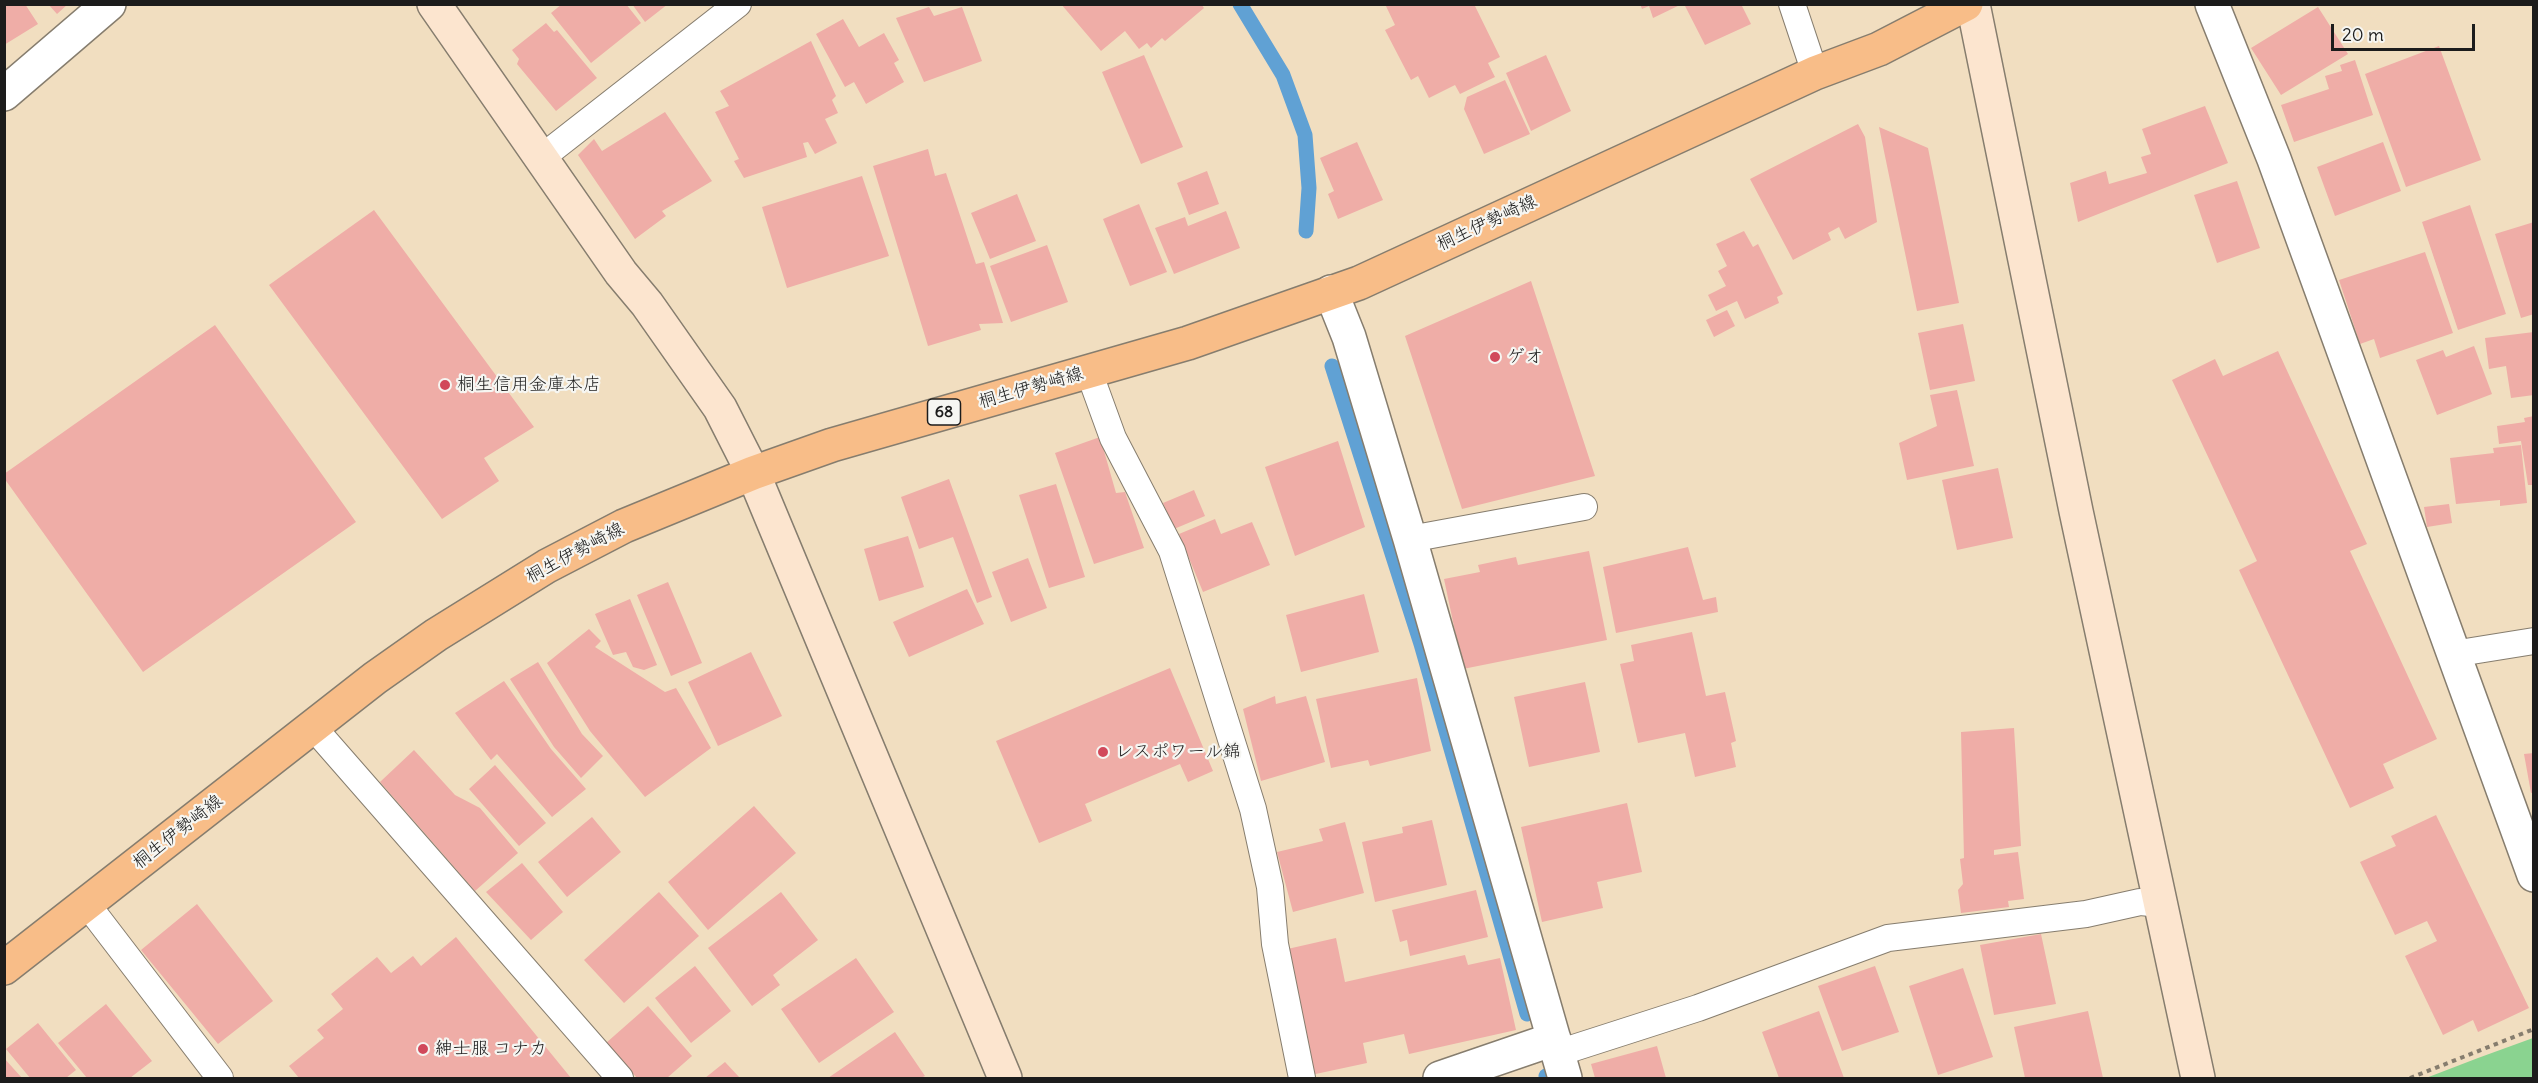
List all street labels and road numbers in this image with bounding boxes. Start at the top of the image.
street label: 桐生伊勢崎線 [1433,190,1541,256]
street label: 桐生伊勢崎線 [976,363,1086,413]
road number: 68 [928,399,960,425]
street label: 桐生伊勢崎線 [522,518,628,588]
street label: 桐生伊勢崎線 [129,790,227,874]

